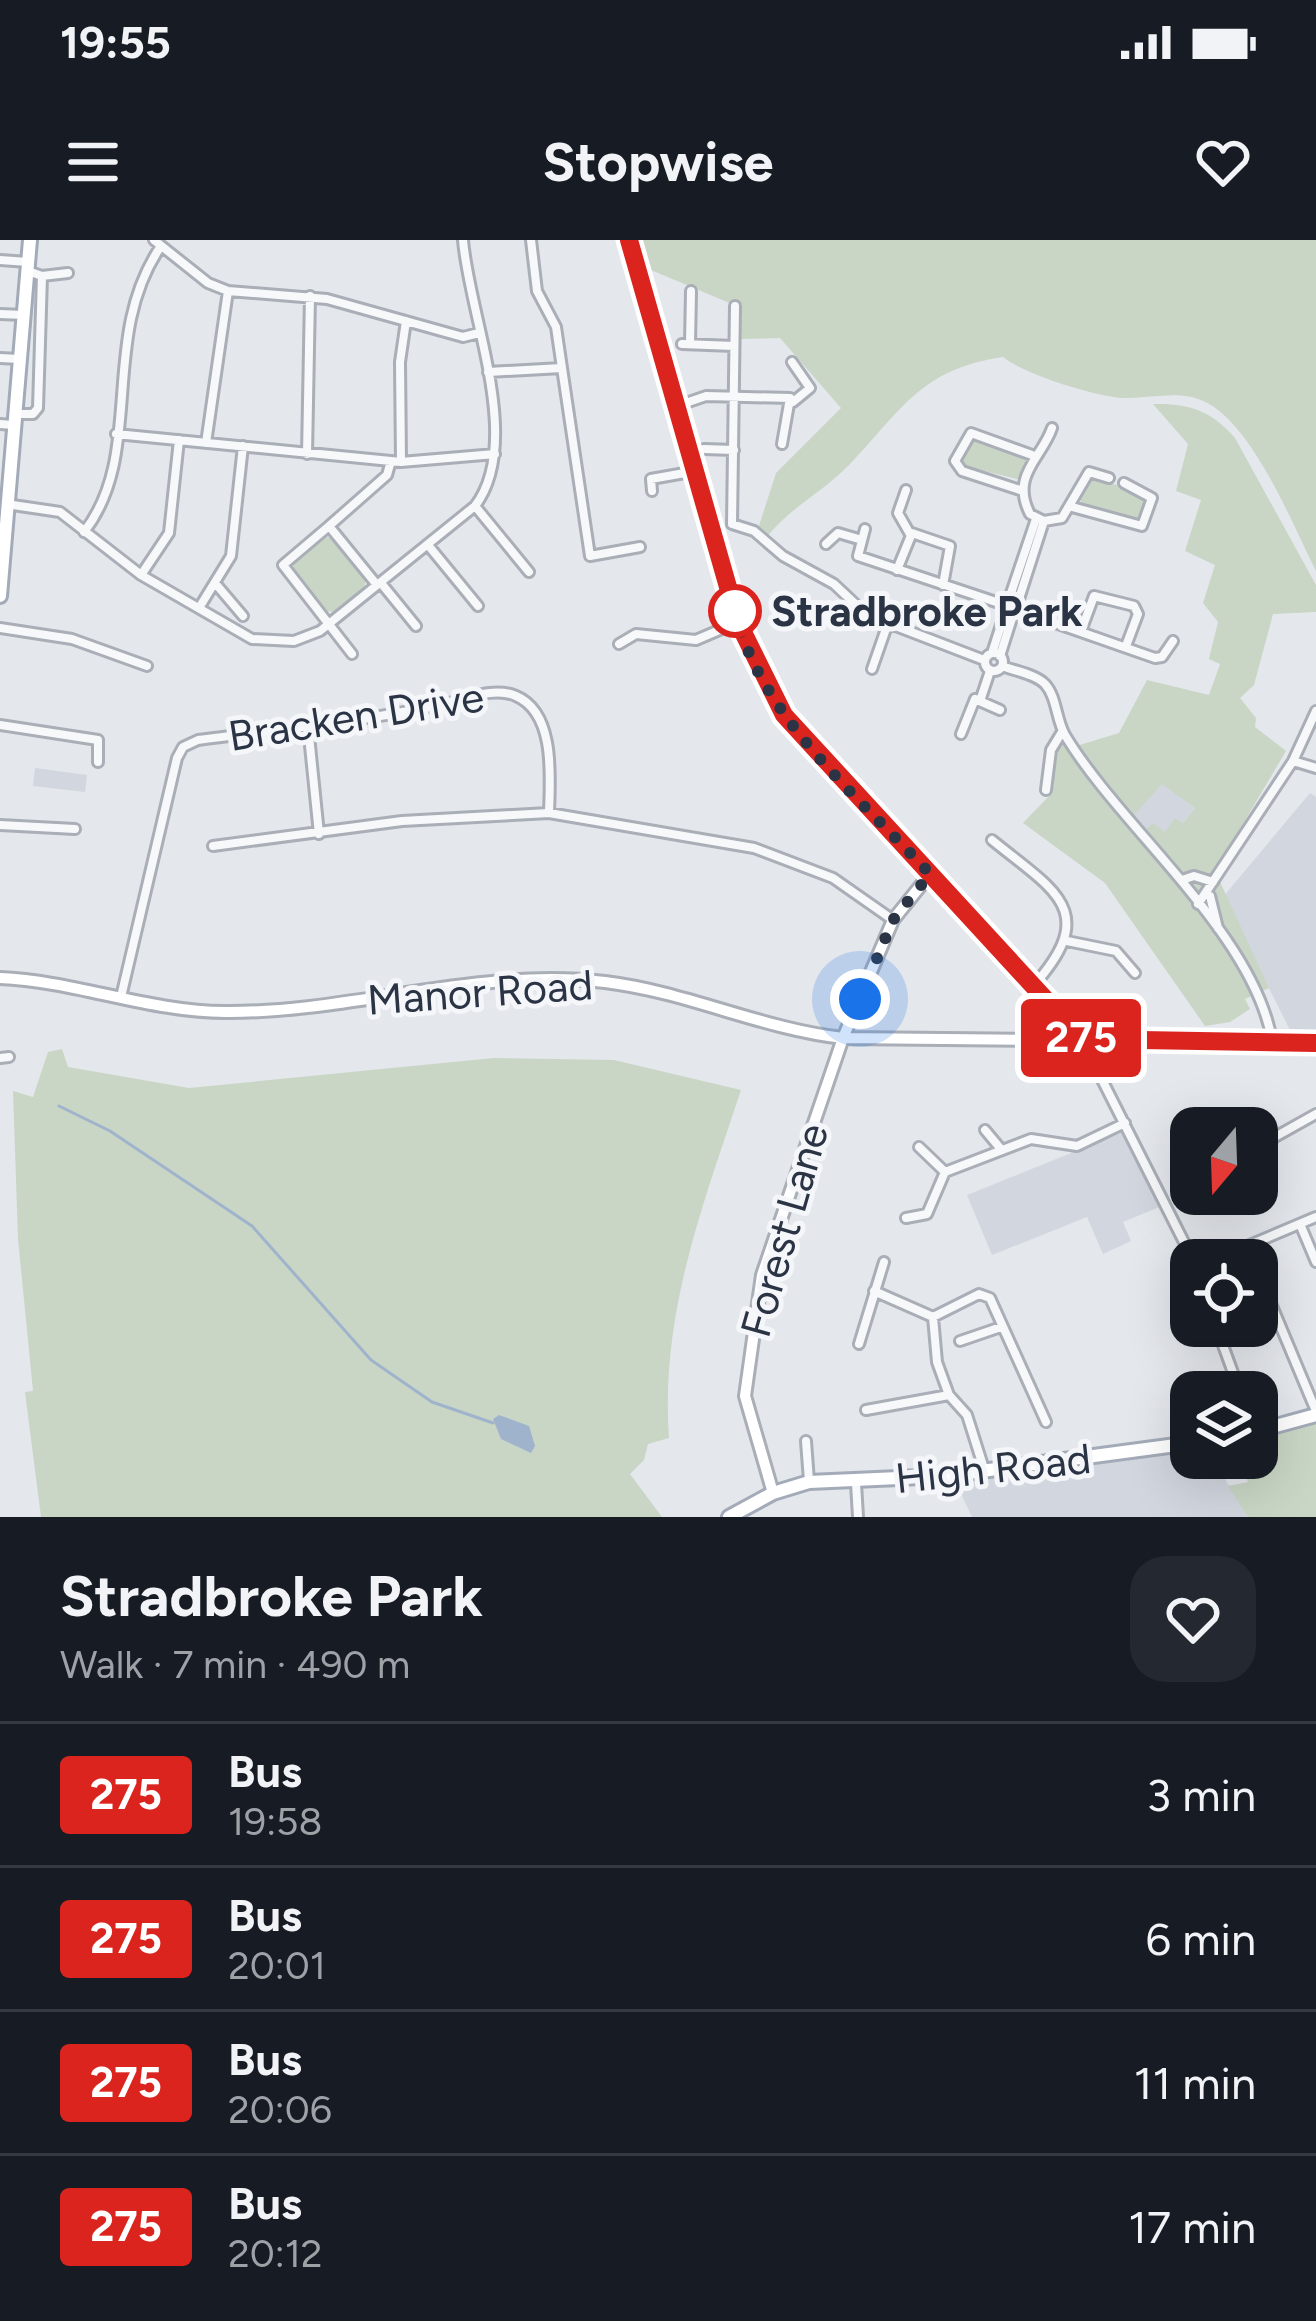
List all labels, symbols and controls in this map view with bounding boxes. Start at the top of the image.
text: 19:55 [60,15,171,69]
icon: menu [60,129,126,195]
icon: heart [1190,129,1256,195]
text: Stopwise [543,130,773,195]
marker: Stradbroke Park [710,586,760,636]
place label: Stradbroke Park [771,586,1083,637]
street label: Bracken Drive [225,671,487,762]
street label: Manor Road [366,959,595,1026]
your location [830,969,890,1029]
line badge: 275 [1012,999,1150,1077]
text: 275 [1045,1012,1117,1063]
north arrow [1170,1107,1278,1215]
map controls [1170,1107,1278,1479]
street label: Forest Lane [730,1118,839,1343]
button: locate [1170,1239,1278,1347]
button: layers [1170,1371,1278,1479]
street label: High Road [893,1433,1093,1504]
button: heart [1130,1556,1256,1682]
text: Stradbroke Park [60,1562,483,1630]
text: Walk · 7 min · 490 m [60,1641,410,1688]
text: Bus [228,1744,302,1798]
text: 3 min [1147,1768,1256,1822]
text: 275 [90,1769,162,1820]
text: 19:58 [228,1798,322,1845]
text: Bus [228,1888,302,1942]
text: 6 min [1146,1912,1256,1966]
text: 275 [90,1913,162,1964]
text: 20:01 [228,1942,326,1989]
text: Bus [228,2032,302,2086]
text: 11 min [1134,2056,1256,2110]
text: 275 [90,2057,162,2108]
text: 20:06 [228,2086,332,2133]
text: Bus [228,2176,302,2230]
text: 17 min [1128,2200,1256,2254]
text: 275 [90,2201,162,2252]
text: 20:12 [228,2230,323,2277]

